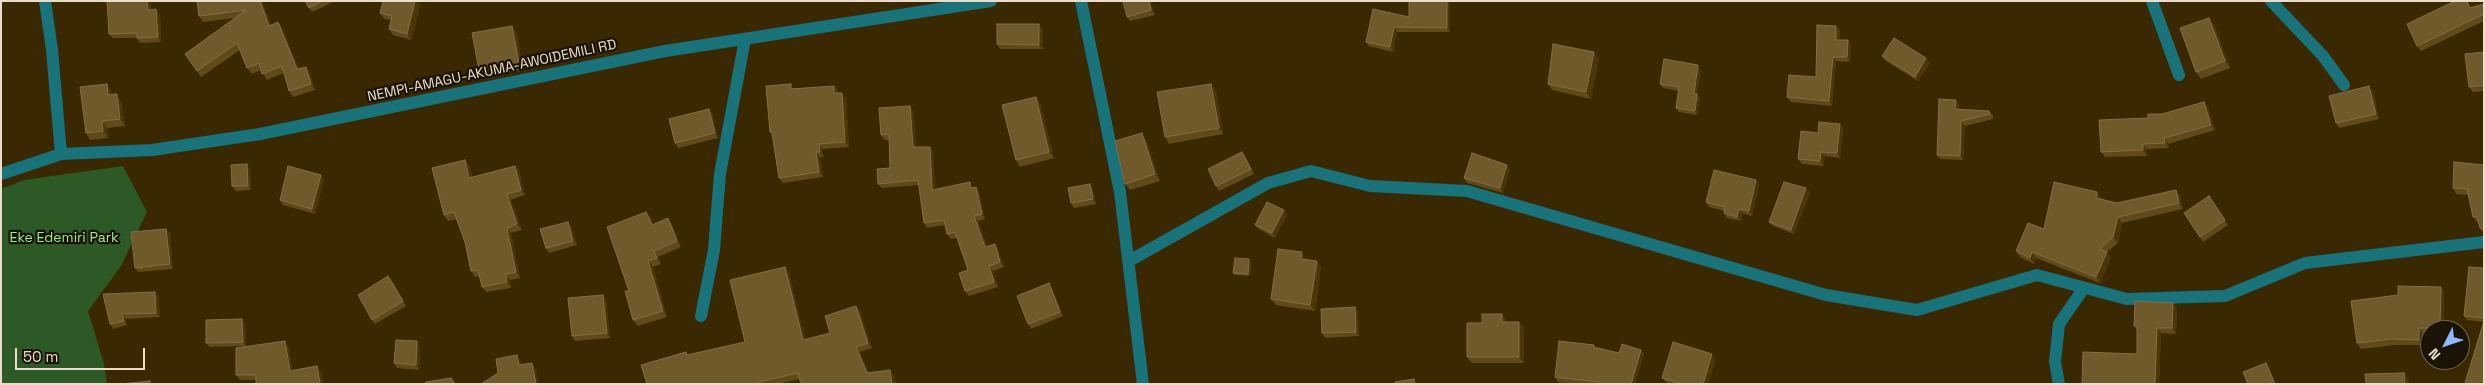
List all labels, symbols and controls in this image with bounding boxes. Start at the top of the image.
street label: NEMPI-AMAGU-AKUMA-AWOIDEMILI RD [366,36,618,106]
park label: Eke Edemiri Park [9,230,119,246]
north arrow [2420,320,2470,370]
scale bar [18,338,148,370]
text: N [2425,345,2444,364]
text: 50 m [23,347,58,366]

